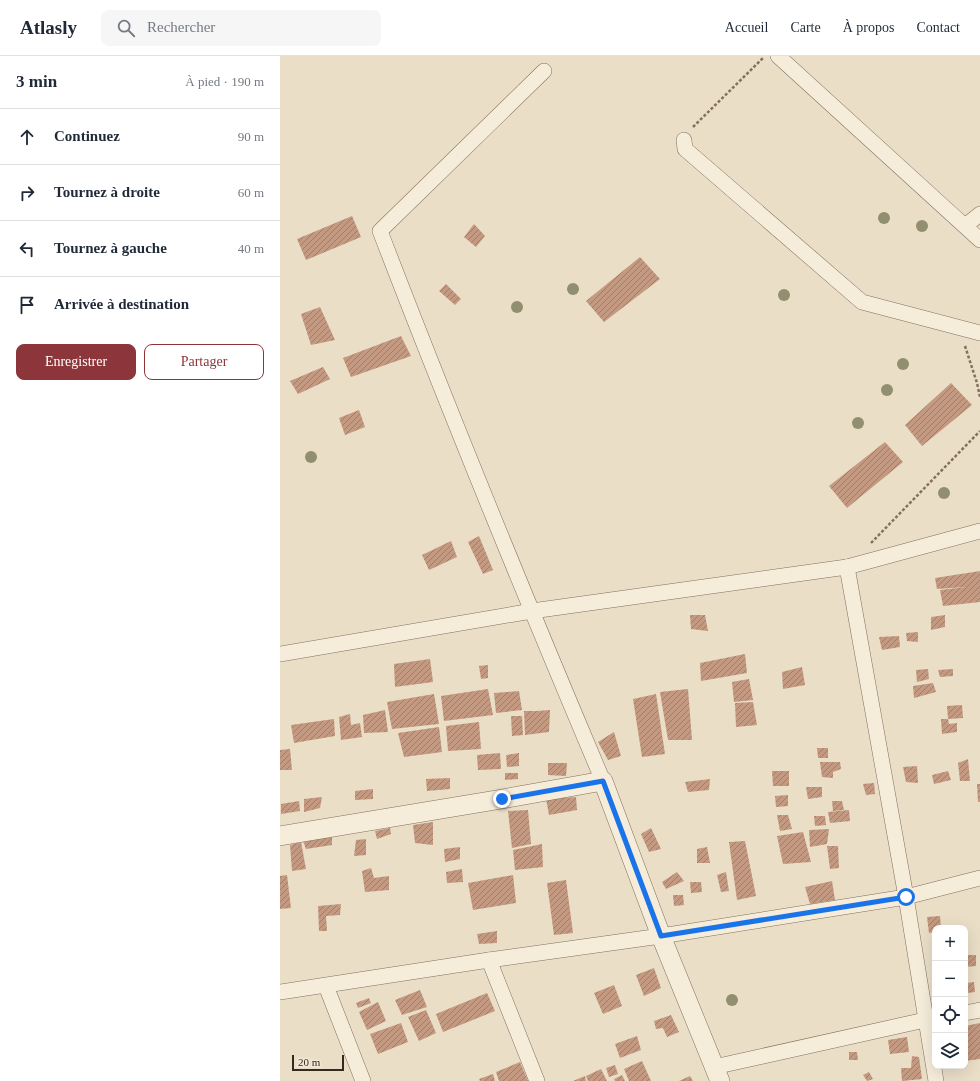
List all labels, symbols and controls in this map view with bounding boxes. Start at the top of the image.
search box [101,10,381,46]
text: Atlasly [20,17,77,38]
icon: search [115,17,137,39]
text: Rechercher [147,19,215,35]
text: Accueil [725,20,768,35]
text: Carte [790,20,821,35]
text: À propos [843,20,894,35]
text: Contact [916,20,960,35]
text: 3 min [16,72,57,91]
text: À pied · 190 m [185,74,264,89]
icon: ahead [16,126,38,148]
text: Continuez [54,128,120,144]
text: 90 m [238,129,264,144]
icon: right [16,182,38,204]
text: Tournez à droite [54,184,160,200]
text: 60 m [238,185,264,200]
icon: left [16,238,38,260]
text: Tournez à gauche [54,240,167,256]
text: 40 m [238,241,264,256]
icon: arrive [16,294,38,316]
text: Arrivée à destination [54,296,189,312]
button: Enregistrer [16,344,136,380]
button: Partager [144,344,264,380]
route end [493,790,511,808]
route start [897,888,915,906]
map controls [932,925,968,1069]
button: + [932,925,968,961]
button: − [932,961,968,997]
button: locate [932,997,968,1033]
button: layers [932,1033,968,1069]
scale bar [292,1053,344,1072]
text: 20 m [298,1056,320,1068]

